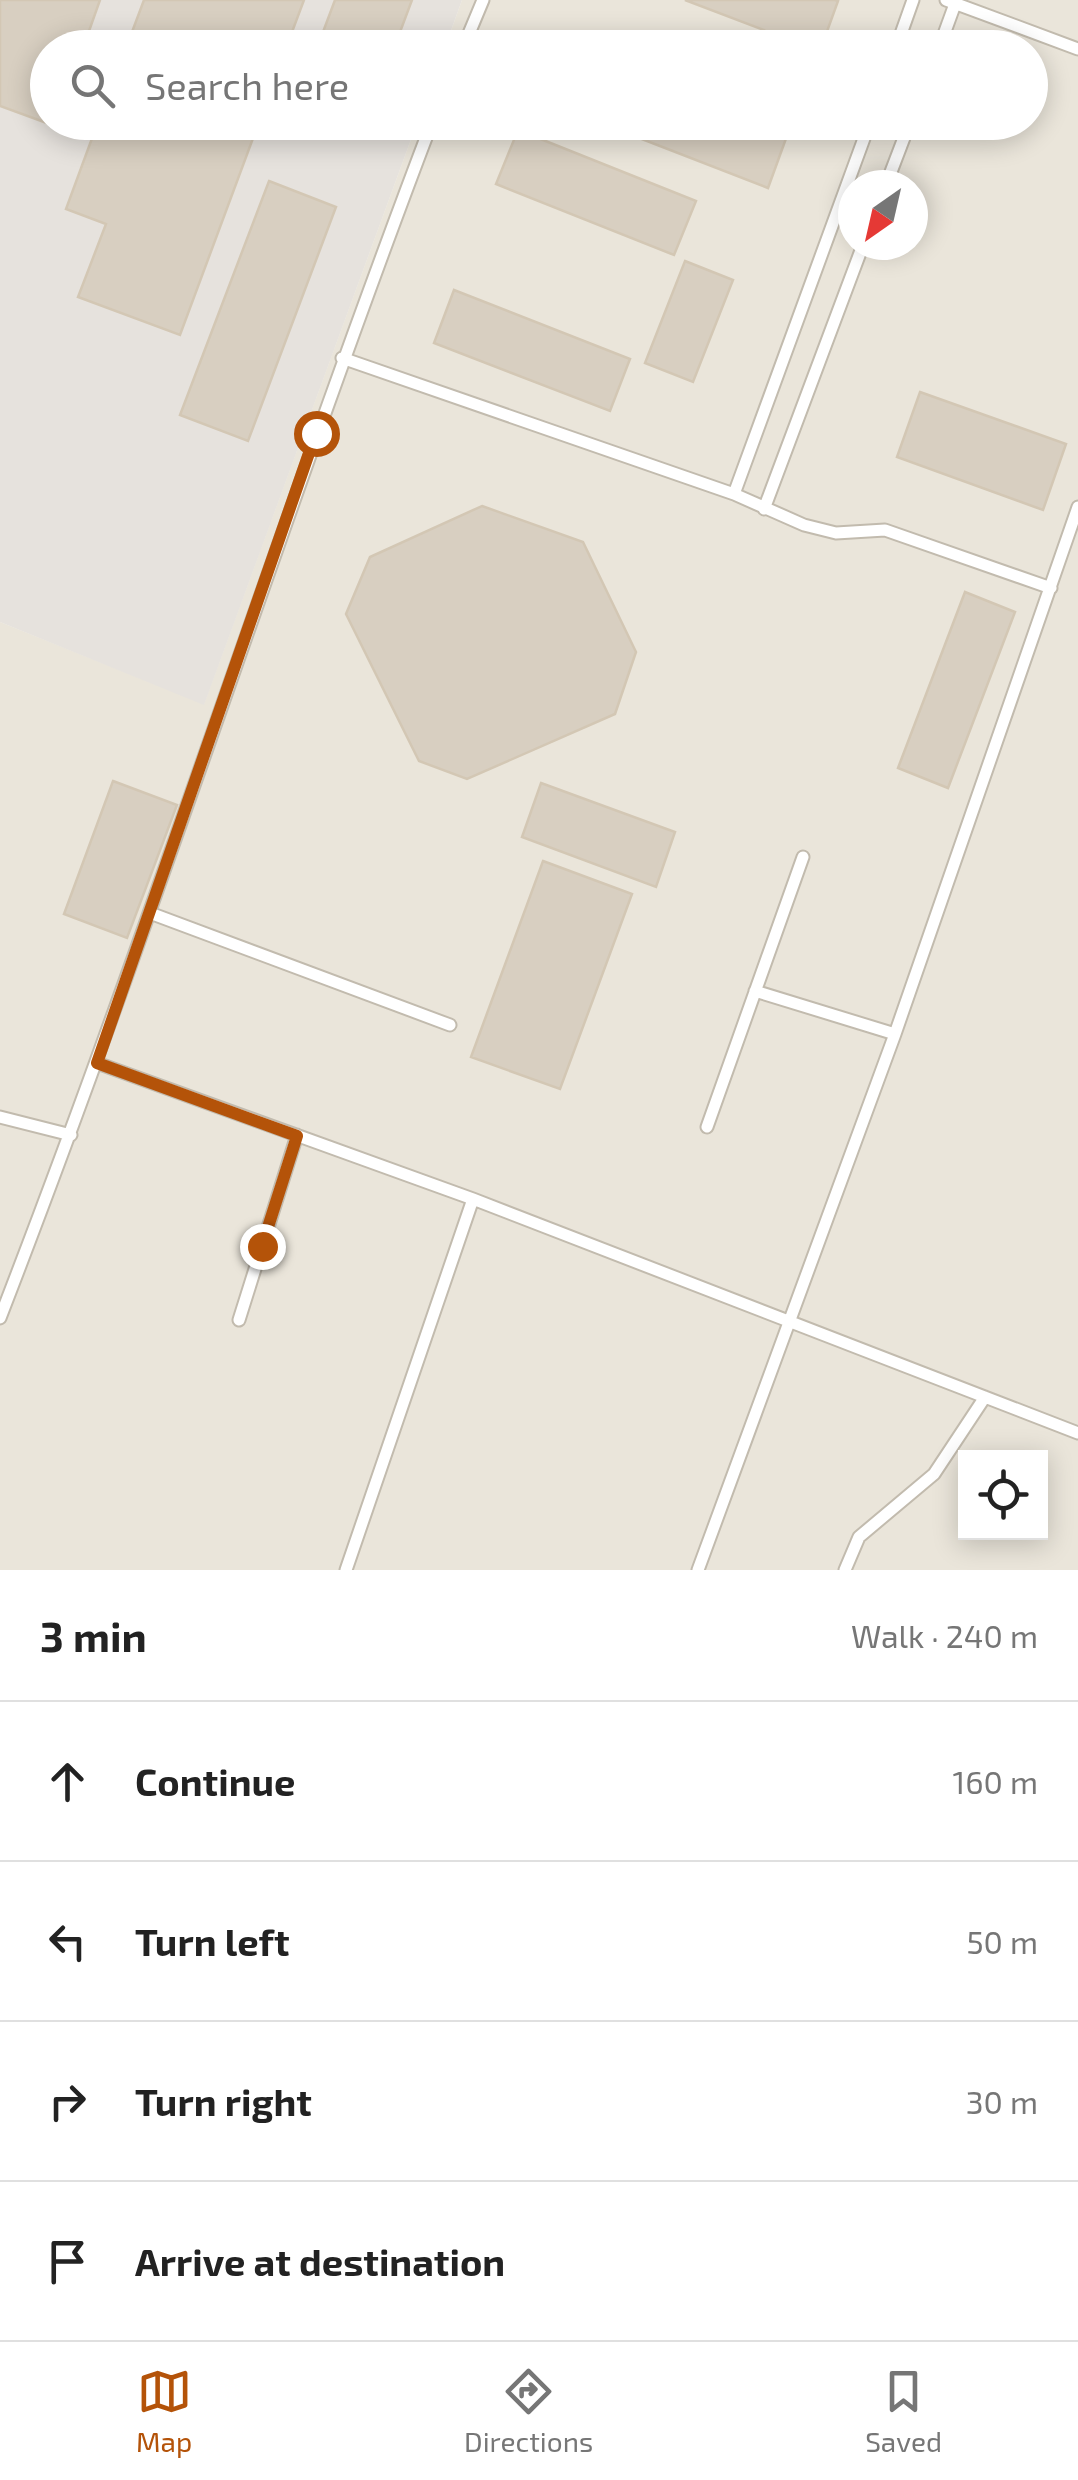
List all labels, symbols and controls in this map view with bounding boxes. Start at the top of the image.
search box [30,30,1048,140]
icon: search [65,58,120,113]
text: Search here [145,62,349,108]
north arrow [838,170,928,260]
route start [294,411,340,457]
route end [240,1224,286,1270]
map controls [958,1450,1048,1540]
button: locate [958,1450,1048,1540]
text: 3 min [40,1610,147,1660]
text: Walk · 240 m [851,1616,1038,1654]
icon: ahead [40,1754,95,1809]
text: Continue [135,1758,295,1804]
text: 160 m [952,1762,1038,1800]
icon: left [40,1914,95,1969]
text: Turn left [135,1918,290,1964]
text: 50 m [966,1922,1038,1960]
icon: right [40,2074,95,2129]
text: Turn right [135,2078,312,2124]
text: 30 m [966,2082,1038,2120]
icon: arrive [40,2234,95,2289]
text: Arrive at destination [135,2238,505,2284]
tab: Map [136,2364,192,2458]
tab: Directions [464,2364,593,2458]
tab: Saved [865,2364,942,2458]

